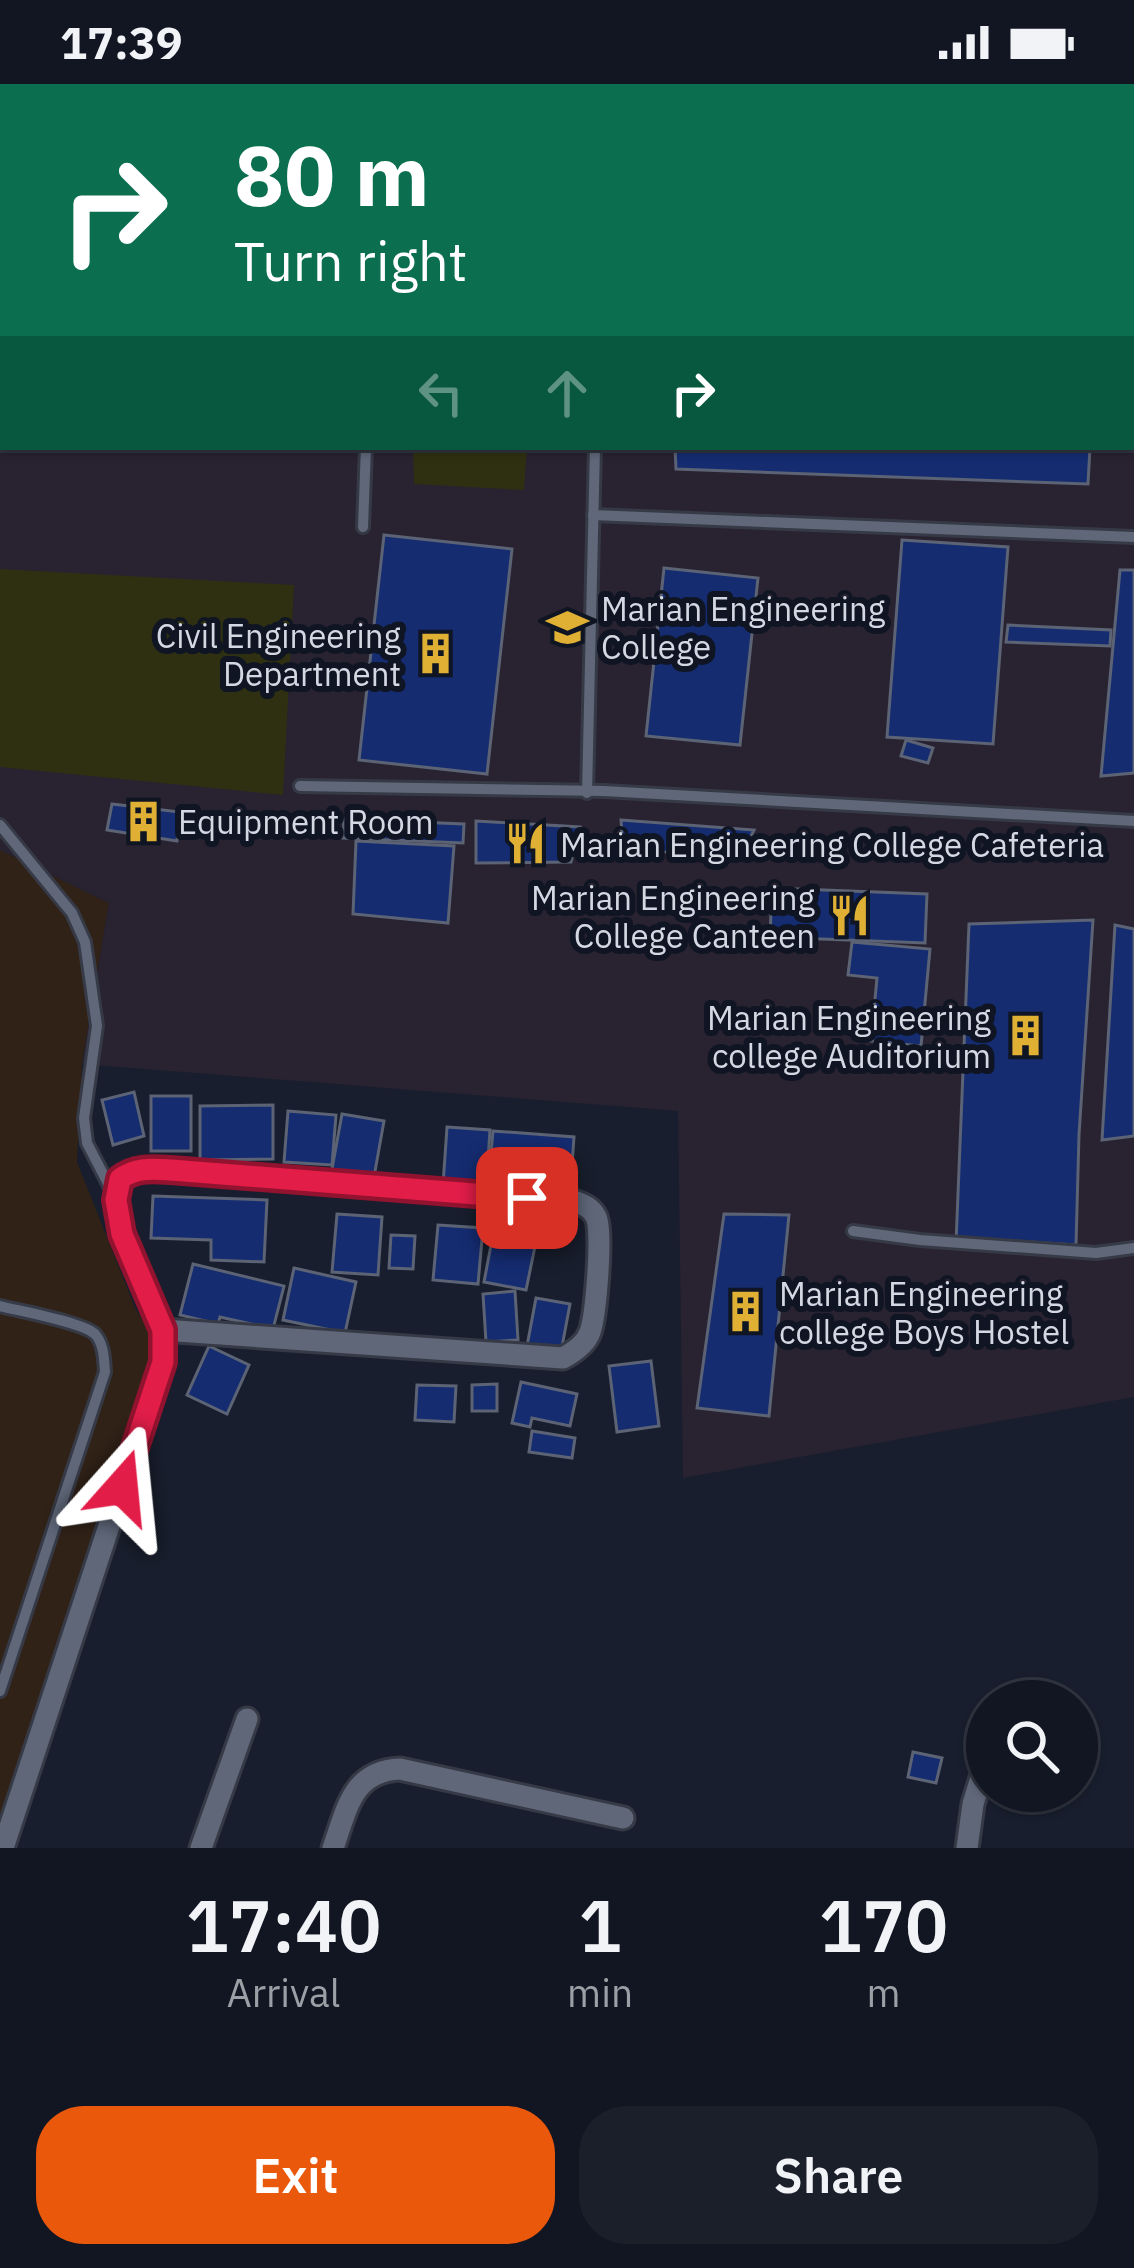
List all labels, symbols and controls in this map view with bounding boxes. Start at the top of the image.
text: 17:39 [60,13,183,71]
text: 80 m [234,120,430,229]
icon: right [36,132,192,288]
text: Turn right [234,226,468,296]
icon: left [408,360,474,426]
icon: ahead [534,360,600,426]
icon: right [660,360,726,426]
place label: Marian Engineering College [601,587,886,668]
school or university icon: Marian Engineering College [544,604,590,650]
place label: Civil Engineering Department [156,614,402,695]
building icon: Civil Engineering Department [412,631,458,677]
building icon: Equipment Room [121,798,167,844]
place label: Equipment Room [178,800,434,843]
restaurant icon: Marian Engineering College Cafeteria [503,821,549,867]
place label: Marian Engineering College Cafeteria [560,823,1104,866]
place label: Marian Engineering College Canteen [531,876,816,957]
restaurant icon: Marian Engineering College Canteen [826,893,872,939]
place label: Marian Engineering college Auditorium [707,996,992,1077]
building icon: Marian Engineering college Auditorium [1002,1013,1048,1059]
pin [476,1147,578,1249]
icon: arrive [494,1165,560,1231]
place label: Marian Engineering college Boys Hostel [779,1272,1069,1353]
building icon: Marian Engineering college Boys Hostel [722,1289,768,1335]
position arrow [59,1424,185,1550]
map controls [966,1680,1098,1812]
button: search [966,1680,1098,1812]
text: 17:40 [186,1878,381,1972]
text: 1 [578,1878,622,1972]
text: 170 [819,1878,948,1972]
text: Arrival [227,1967,340,2018]
text: min [567,1967,633,2018]
text: m [866,1967,901,2018]
button: Exit [36,2106,555,2244]
button: Share [579,2106,1098,2244]

